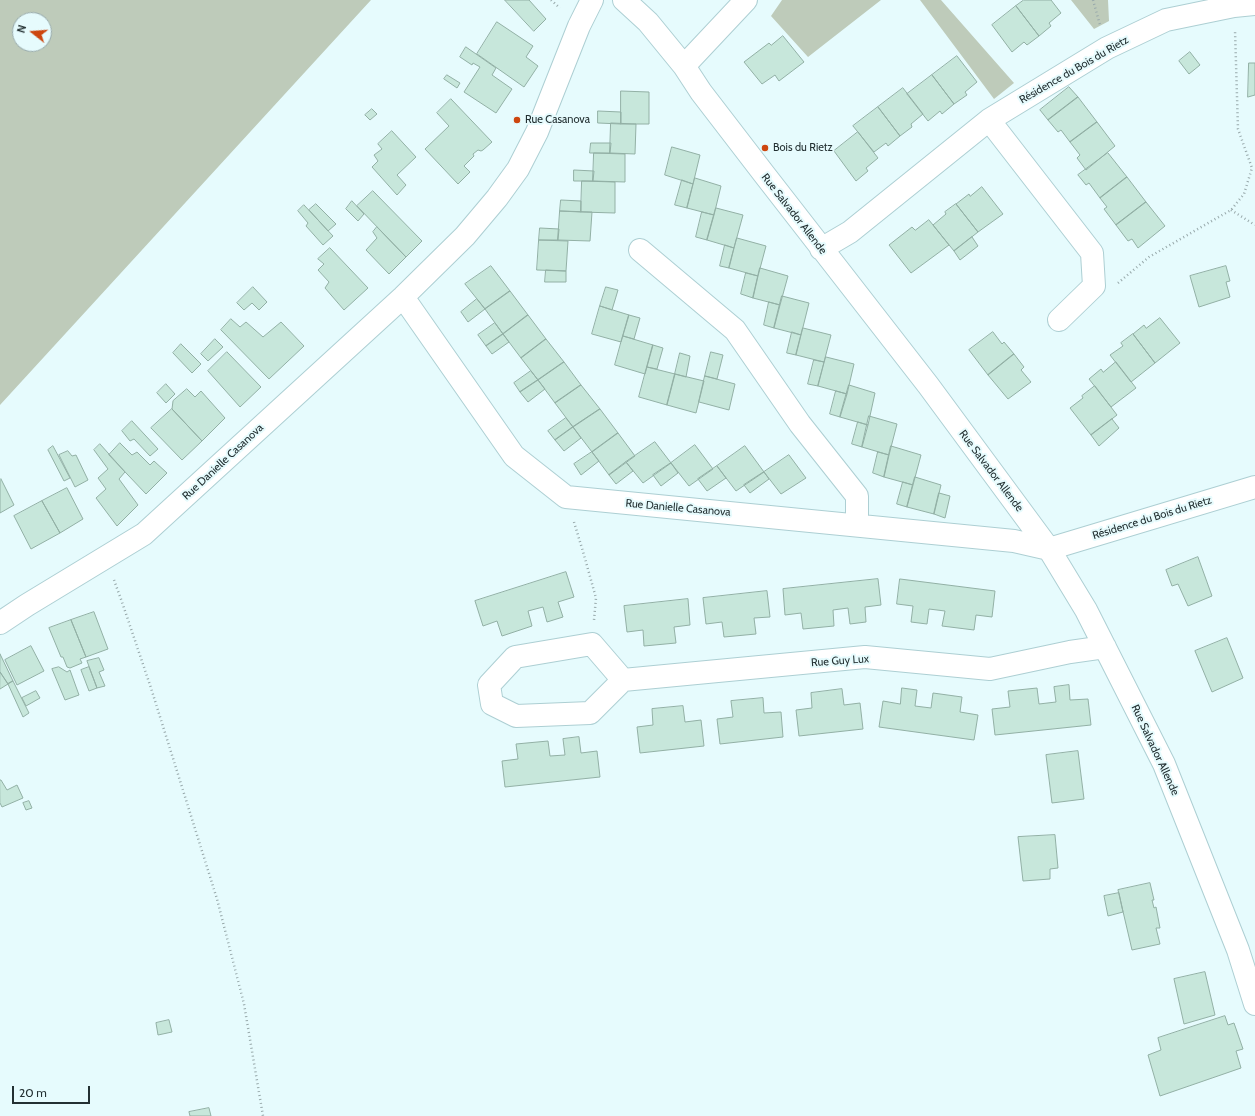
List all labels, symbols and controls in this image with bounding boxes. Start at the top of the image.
north arrow [12,12,52,52]
text: N [14,23,29,35]
street label: Résidence du Bois du Rietz [1017,33,1131,107]
place label: Rue Casanova [525,113,590,127]
marker: Rue Casanova [512,115,522,125]
place label: Bois du Rietz [773,141,833,155]
marker: Bois du Rietz [760,143,770,153]
street label: Rue Salvador Allende [758,171,830,257]
street label: Rue Danielle Casanova [180,421,266,503]
street label: Rue Salvador Allende [956,428,1026,514]
street label: Résidence du Bois du Rietz [1091,494,1213,542]
street label: Rue Danielle Casanova [625,497,731,519]
street label: Rue Guy Lux [811,652,869,670]
street label: Rue Salvador Allende [1128,702,1182,798]
scale bar [14,1078,92,1104]
text: 20 m [19,1085,47,1100]

